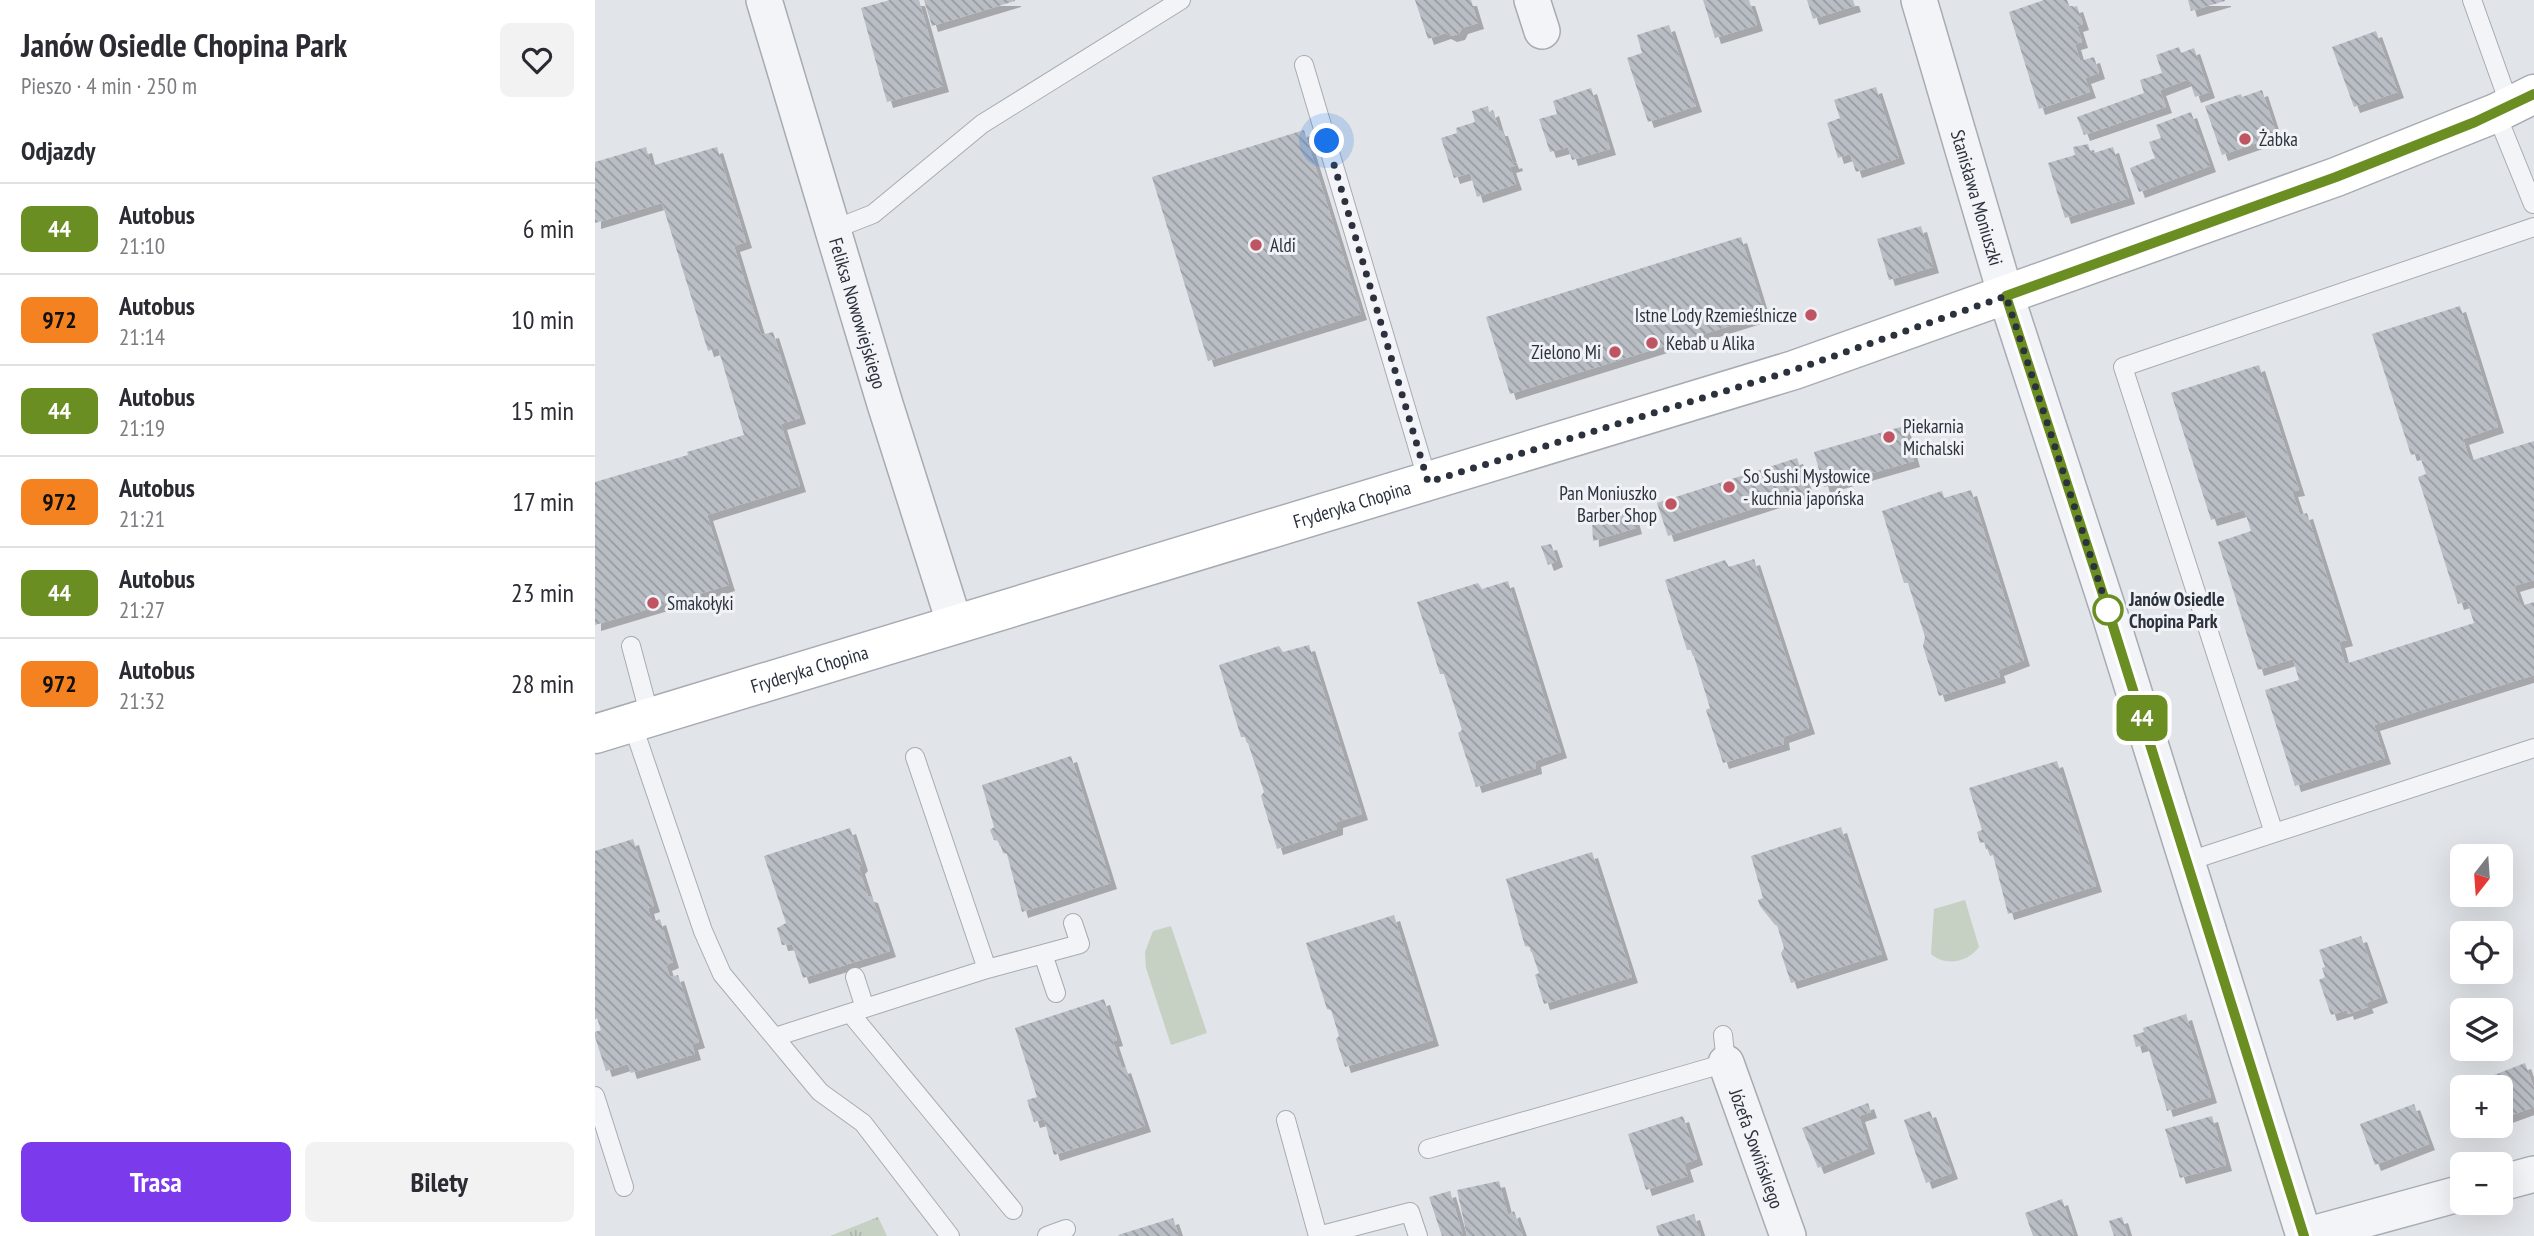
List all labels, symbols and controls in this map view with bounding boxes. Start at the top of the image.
text: Janów Osiedle Chopina Park [21,23,347,66]
button: heart [500,23,574,97]
text: Pieszo · 4 min · 250 m [21,71,197,100]
your location [1309,123,1344,158]
street label: Stanisława Moniuszki [1946,127,2008,268]
place label: Żabka [2259,127,2298,151]
marker: Żabka [2237,131,2253,147]
text: Odjazdy [21,134,95,167]
text: Autobus [119,198,195,231]
text: 6 min [523,212,574,245]
text: 44 [48,213,71,244]
text: 21:10 [119,231,165,260]
place label: Aldi [1270,233,1296,257]
street label: Feliksa Nowowiejskiego [824,235,892,392]
marker: Aldi [1248,237,1264,253]
text: Autobus [119,289,195,322]
text: 10 min [511,303,574,336]
place label: Istne Lody Rzemieślnicze [1635,303,1797,327]
text: 972 [42,304,77,335]
marker: Istne Lody Rzemieślnicze [1803,307,1819,323]
text: 21:14 [119,322,165,351]
place label: Kebab u Alika [1666,331,1755,355]
marker: Kebab u Alika [1644,335,1660,351]
place label: Zielono Mi [1531,340,1601,364]
marker: Zielono Mi [1607,344,1623,360]
text: Autobus [119,380,195,413]
text: 15 min [511,394,574,427]
text: 44 [48,395,71,426]
text: 21:19 [119,413,165,442]
place label: Piekarnia Michalski [1903,414,1964,460]
marker: Piekarnia Michalski [1881,429,1897,445]
place label: So Sushi Mysłowice - kuchnia japońska [1743,464,1871,510]
text: Autobus [119,471,195,504]
street label: Fryderyka Chopina [1290,475,1413,533]
marker: So Sushi Mysłowice - kuchnia japońska [1721,479,1737,495]
place label: Pan Moniuszko Barber Shop [1559,481,1657,527]
text: 17 min [512,485,574,518]
text: 972 [42,486,77,517]
marker: Pan Moniuszko Barber Shop [1663,496,1679,512]
text: 21:21 [119,504,165,533]
text: Autobus [119,562,195,595]
text: 23 min [511,576,574,609]
text: 44 [48,577,71,608]
place label: Janów Osiedle Chopina Park [2128,587,2225,633]
place label: Smakołyki [667,591,734,615]
text: 21:27 [119,595,165,624]
marker: Smakołyki [645,595,661,611]
marker: Janów Osiedle Chopina Park [2093,595,2123,625]
street label: Fryderyka Chopina [748,640,871,698]
text: Autobus [119,653,195,686]
text: 28 min [511,667,574,700]
text: 972 [42,668,77,699]
text: 21:32 [119,686,165,715]
line badge: 44 [2111,695,2173,741]
text: 44 [2131,702,2153,733]
north arrow [2450,844,2513,906]
map controls [2450,844,2513,1215]
button: locate [2450,921,2513,984]
button: layers [2450,998,2513,1061]
button: + [2450,1075,2513,1138]
street label: Józefa Sowińskiego [1724,1085,1789,1212]
button: Trasa [21,1142,291,1222]
button: Bilety [305,1142,574,1222]
button: − [2450,1152,2513,1215]

